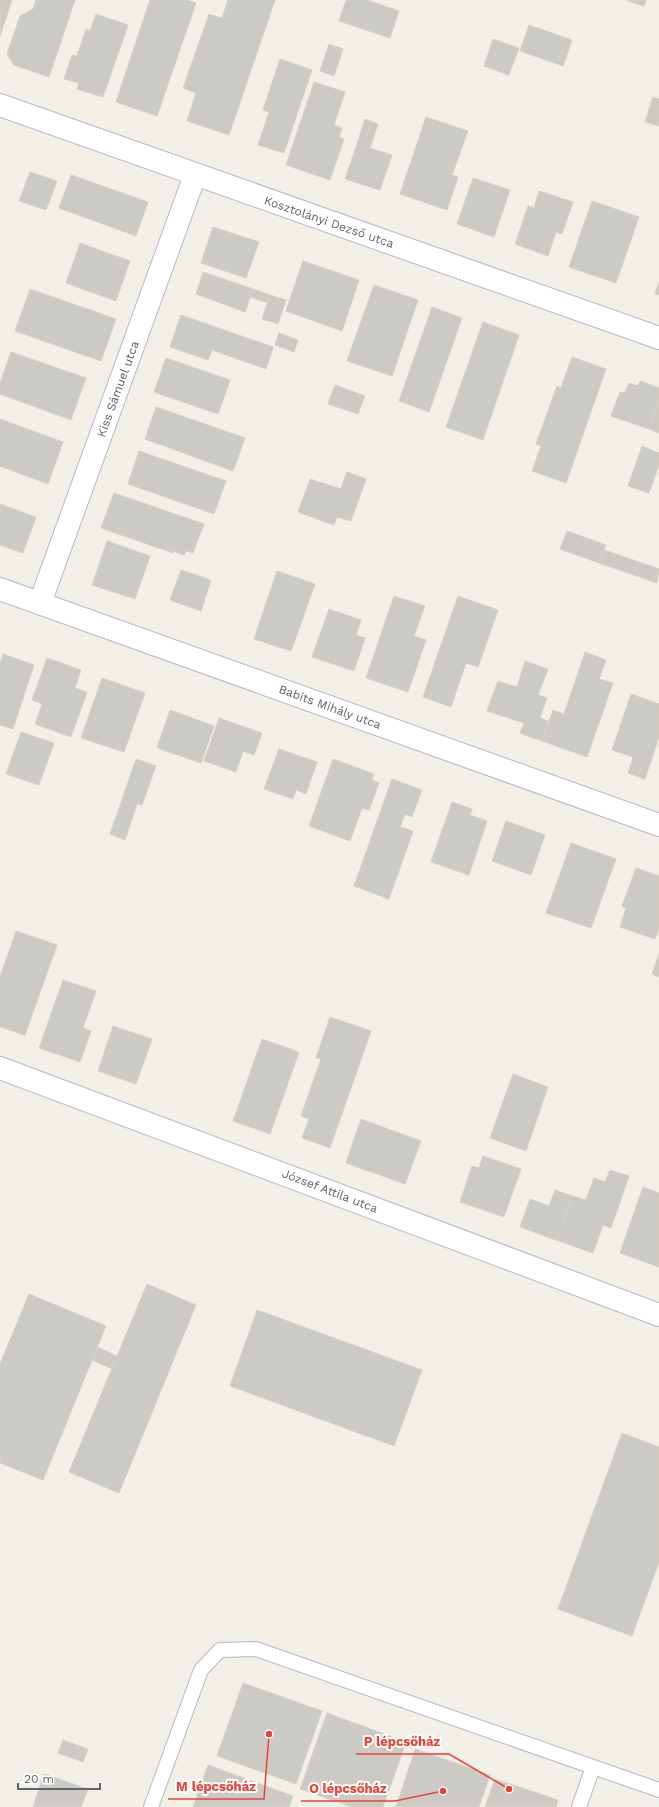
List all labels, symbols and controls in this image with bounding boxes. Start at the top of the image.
street label: Kosztolányi Dezső utca [262,193,396,251]
street label: Kiss Sámuel utca [94,339,142,439]
street label: Babits Mihály utca [277,682,383,732]
street label: József Attila utca [280,1166,380,1216]
callout: P lépcsőház [356,1729,449,1754]
text: P lépcsőház [364,1734,441,1749]
scale bar [18,1765,100,1791]
text: 20 m [24,1772,54,1786]
callout: M lépcsőház [168,1774,264,1799]
callout: O lépcsőház [301,1776,395,1801]
text: M lépcsőház [176,1779,256,1794]
text: O lépcsőház [309,1781,387,1796]

